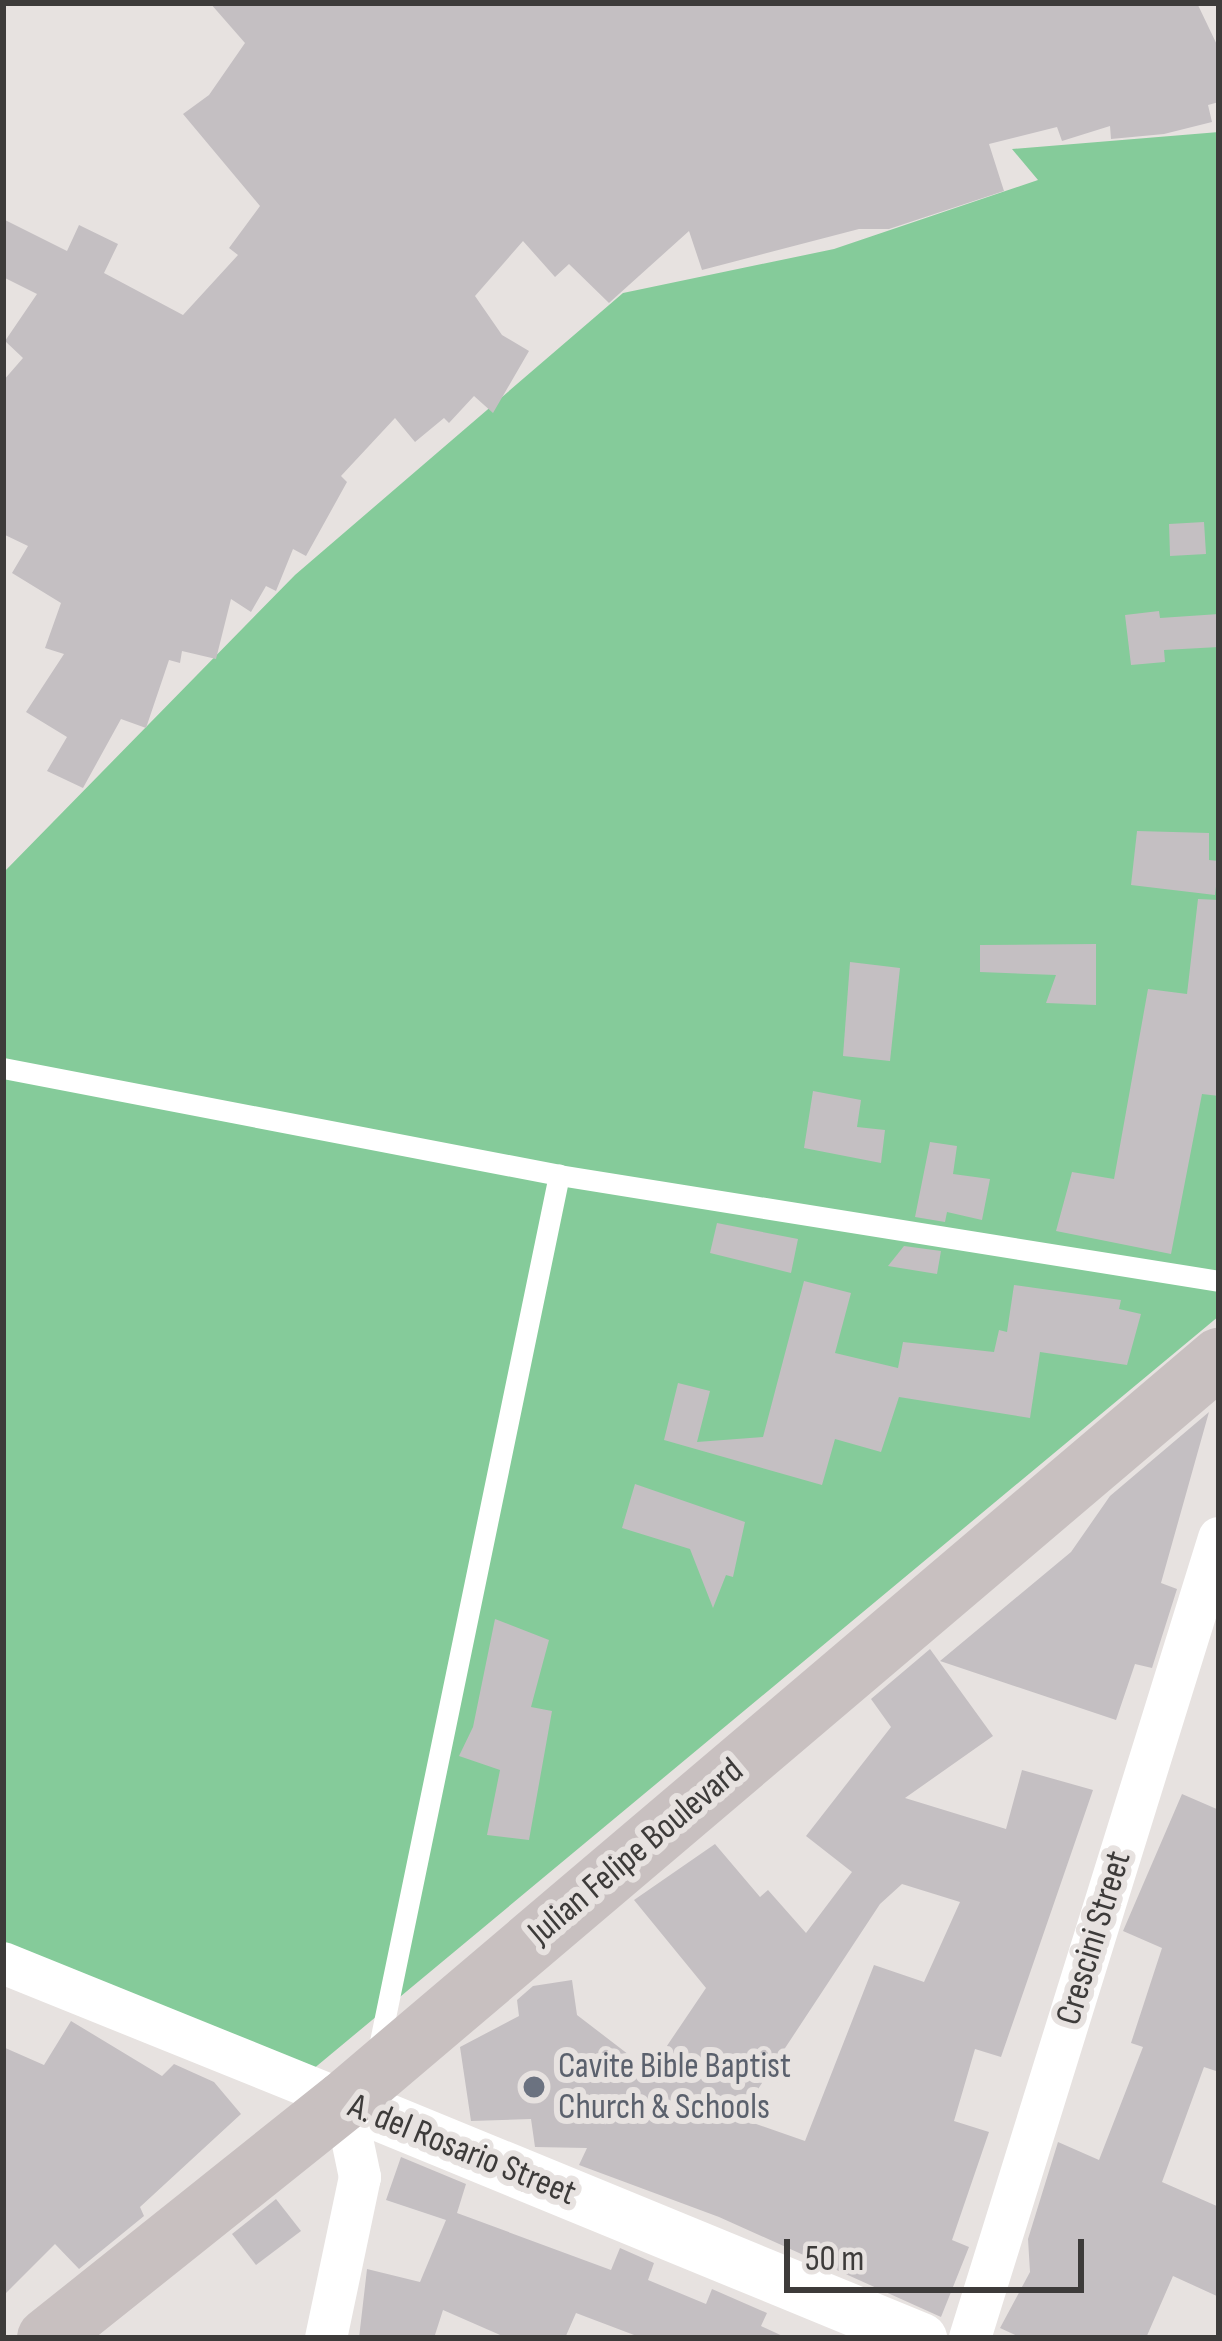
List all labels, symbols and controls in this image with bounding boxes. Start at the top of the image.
street label: Julian Felipe Boulevard [520,1750,752,1954]
street label: Crescini Street [1047,1846,1141,2030]
place label: Cavite Bible Baptist Church & Schools [558,2044,791,2129]
marker: Cavite Bible Baptist Church & Schools [521,2074,547,2100]
street label: A. del Rosario Street [342,2085,582,2215]
scale bar [790,2215,1090,2289]
text: 50 m [805,2238,864,2281]

